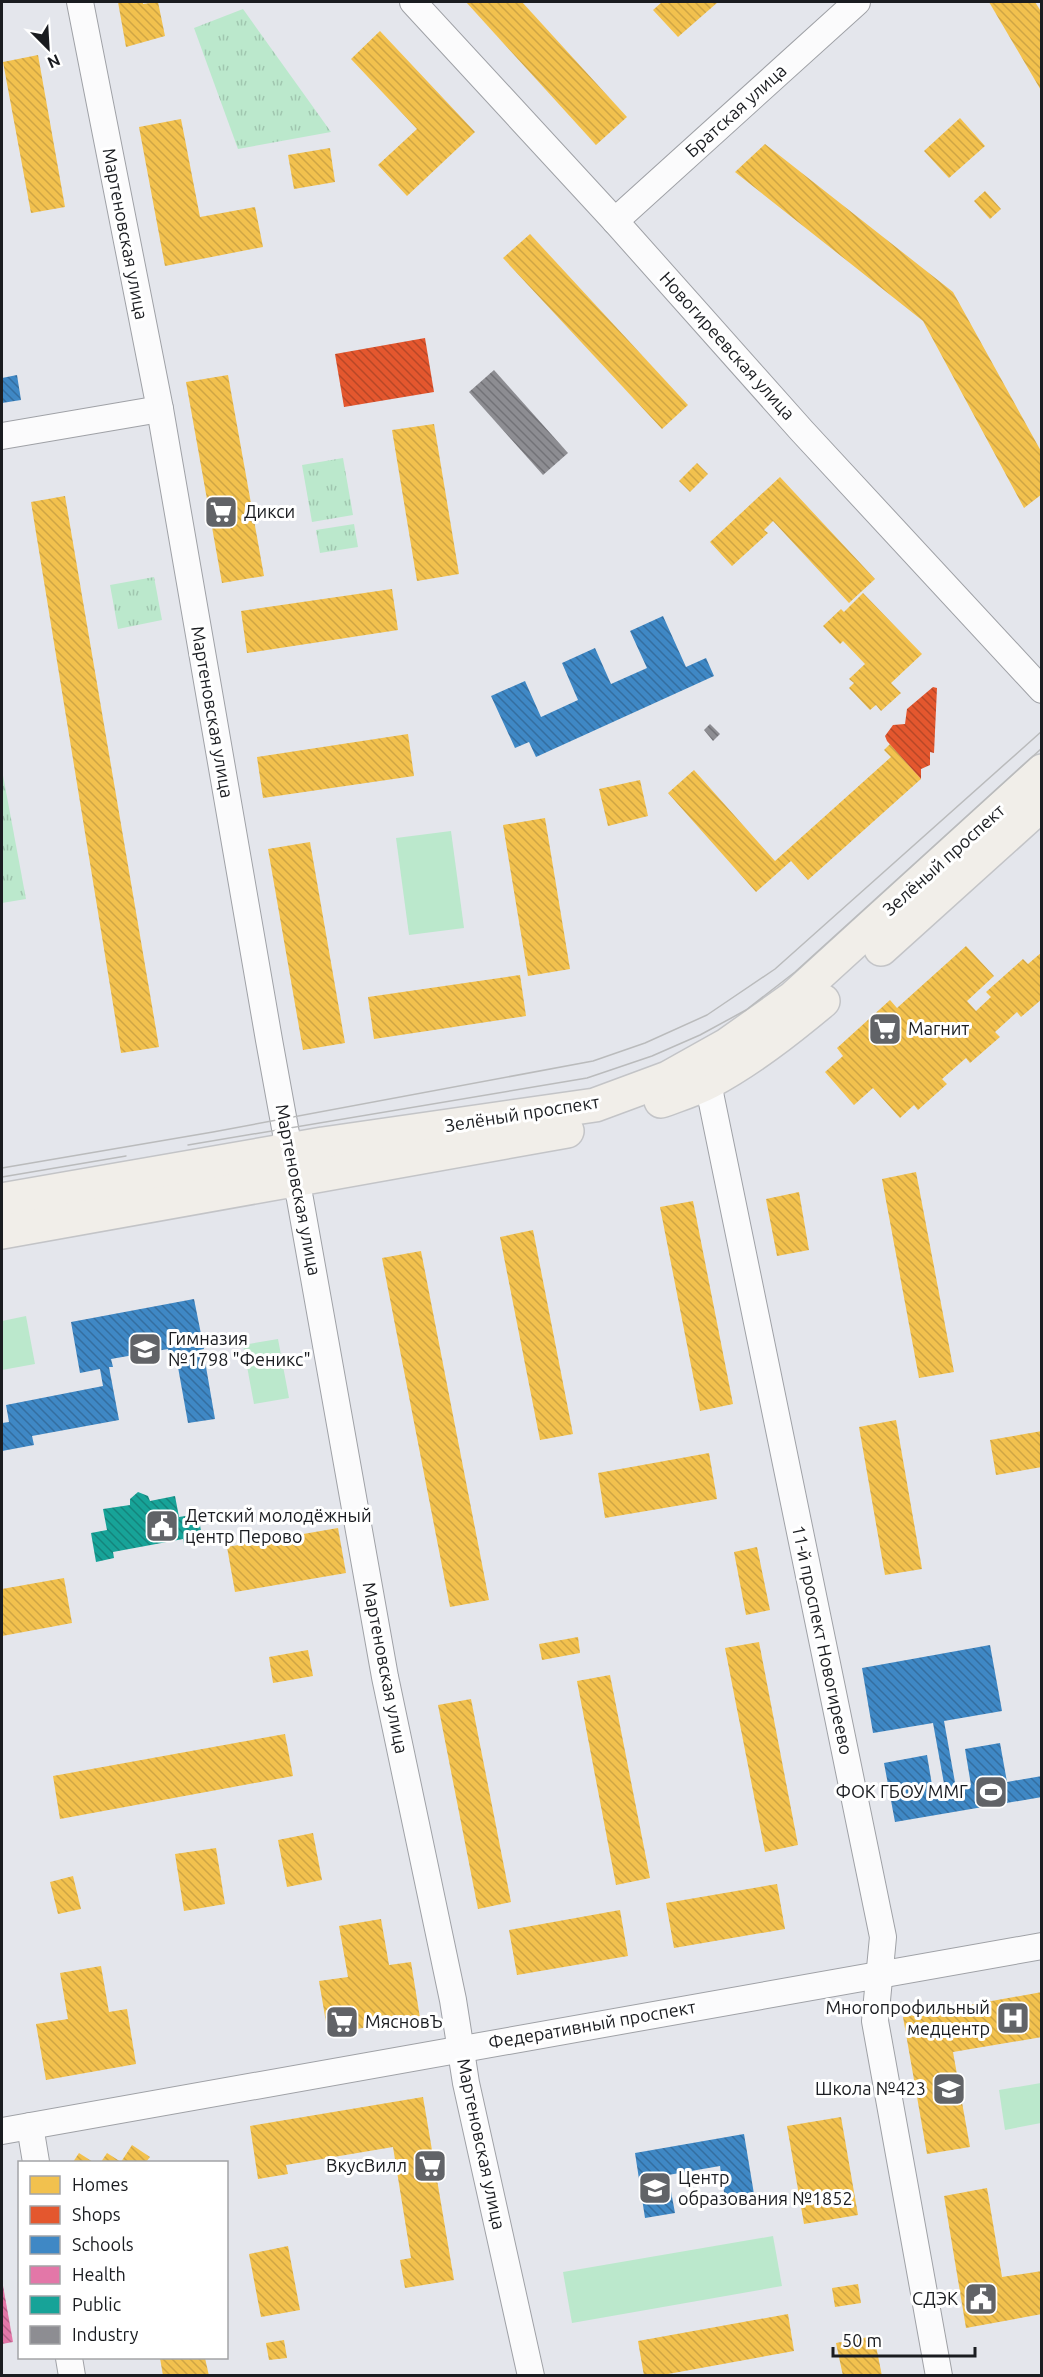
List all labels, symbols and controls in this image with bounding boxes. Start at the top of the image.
north arrow [18,18,78,78]
text: N [45,51,63,72]
street label: Братская улица [681,60,790,161]
street label: Мартеновская улица [100,146,152,321]
street label: Новогиреевская улица [656,267,799,423]
supermarket icon: Дикси [203,494,239,530]
place label: Дикси [244,501,295,521]
street label: Мартеновская улица [188,624,238,799]
street label: Зелёный проспект [878,799,1008,919]
supermarket icon: Магнит [867,1011,903,1047]
place label: Магнит [908,1018,969,1038]
street label: Зелёный проспект [443,1091,601,1135]
street label: Мартеновская улица [273,1102,325,1277]
place label: Гимназия №1798 "Феникс" [168,1328,311,1369]
school or university icon: Гимназия №1798 "Феникс" [127,1331,163,1367]
place label: Детский молодёжный центр Перово [185,1505,372,1546]
public building icon: Детский молодёжный центр Перово [144,1508,180,1544]
street label: 11-й проспект Новогиреево [789,1523,857,1756]
street label: Мартеновская улица [360,1580,412,1755]
sports icon: ФОК ГБОУ ММГ [973,1774,1009,1810]
place label: ФОК ГБОУ ММГ [835,1781,968,1801]
street label: Федеративный проспект [487,1996,697,2052]
place label: Многопрофильный медцентр [825,1997,990,2038]
hospital icon: Многопрофильный медцентр [995,2000,1031,2036]
supermarket icon: МясновЪ [324,2004,360,2040]
place label: МясновЪ [365,2011,443,2031]
street label: Мартеновская улица [454,2056,510,2231]
school or university icon: Школа №423 [931,2071,967,2107]
place label: Школа №423 [815,2078,926,2098]
supermarket icon: ВкусВилл [412,2148,448,2184]
place label: ВкусВилл [326,2155,407,2175]
legend [18,2161,228,2359]
place label: Центр образования №1852 [678,2167,853,2208]
school or university icon: Центр образования №1852 [637,2170,673,2206]
text: Homes [72,2174,129,2194]
text: Shops [72,2204,121,2224]
text: Schools [72,2234,134,2254]
text: Health [72,2264,126,2284]
public building icon: СДЭК [963,2281,999,2317]
place label: СДЭК [912,2288,958,2308]
text: Public [72,2294,121,2314]
scale bar [833,2320,976,2358]
text: Industry [72,2324,139,2344]
text: 50 m [842,2330,882,2350]

